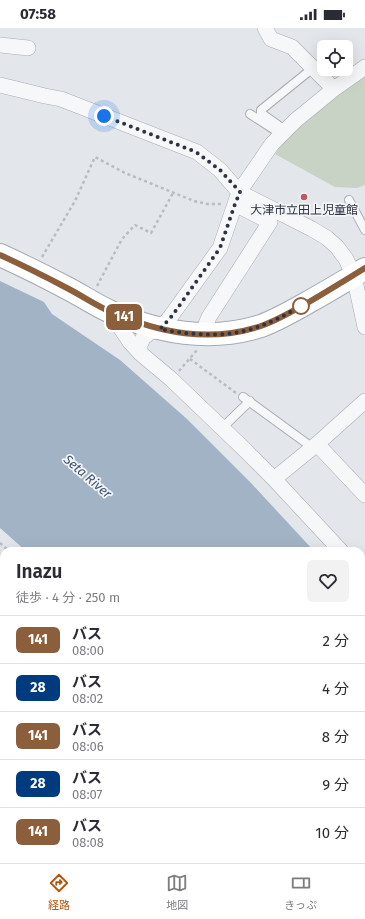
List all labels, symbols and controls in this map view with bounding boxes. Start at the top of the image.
text: 07:58 [20,5,56,23]
map controls [317,40,353,76]
button: locate [317,40,353,76]
your location [94,106,114,126]
marker: 大津市立田上児童館 [299,192,309,202]
place label: 大津市立田上児童館 [250,203,358,217]
unlabelled marker [292,297,310,315]
line badge: 141 [101,304,147,330]
text: 141 [114,308,134,325]
water label: Seta River [60,451,115,502]
text: Inazu [16,560,62,583]
button: heart [307,560,349,602]
text: 徒歩 · 4 分 · 250 m [16,590,120,605]
text: バス [72,625,102,643]
text: 141 [28,631,48,648]
text: 2 分 [323,632,349,650]
text: 08:00 [72,643,104,658]
text: バス [72,673,102,691]
text: 28 [30,679,46,696]
text: 4 分 [322,680,349,698]
text: 08:02 [72,691,103,706]
text: バス [72,721,102,739]
text: 141 [28,727,48,744]
text: 8 分 [322,728,349,746]
text: 08:06 [72,739,104,754]
text: バス [72,769,102,787]
text: 28 [30,775,46,792]
text: 9 分 [322,776,349,794]
text: 08:07 [72,787,102,802]
text: バス [72,817,102,835]
text: 141 [28,823,48,840]
text: 10 分 [315,824,349,842]
text: 08:08 [72,835,104,850]
tab: 経路 [48,872,70,912]
tab: 地図 [166,872,188,912]
tab: きっぷ [284,872,317,912]

